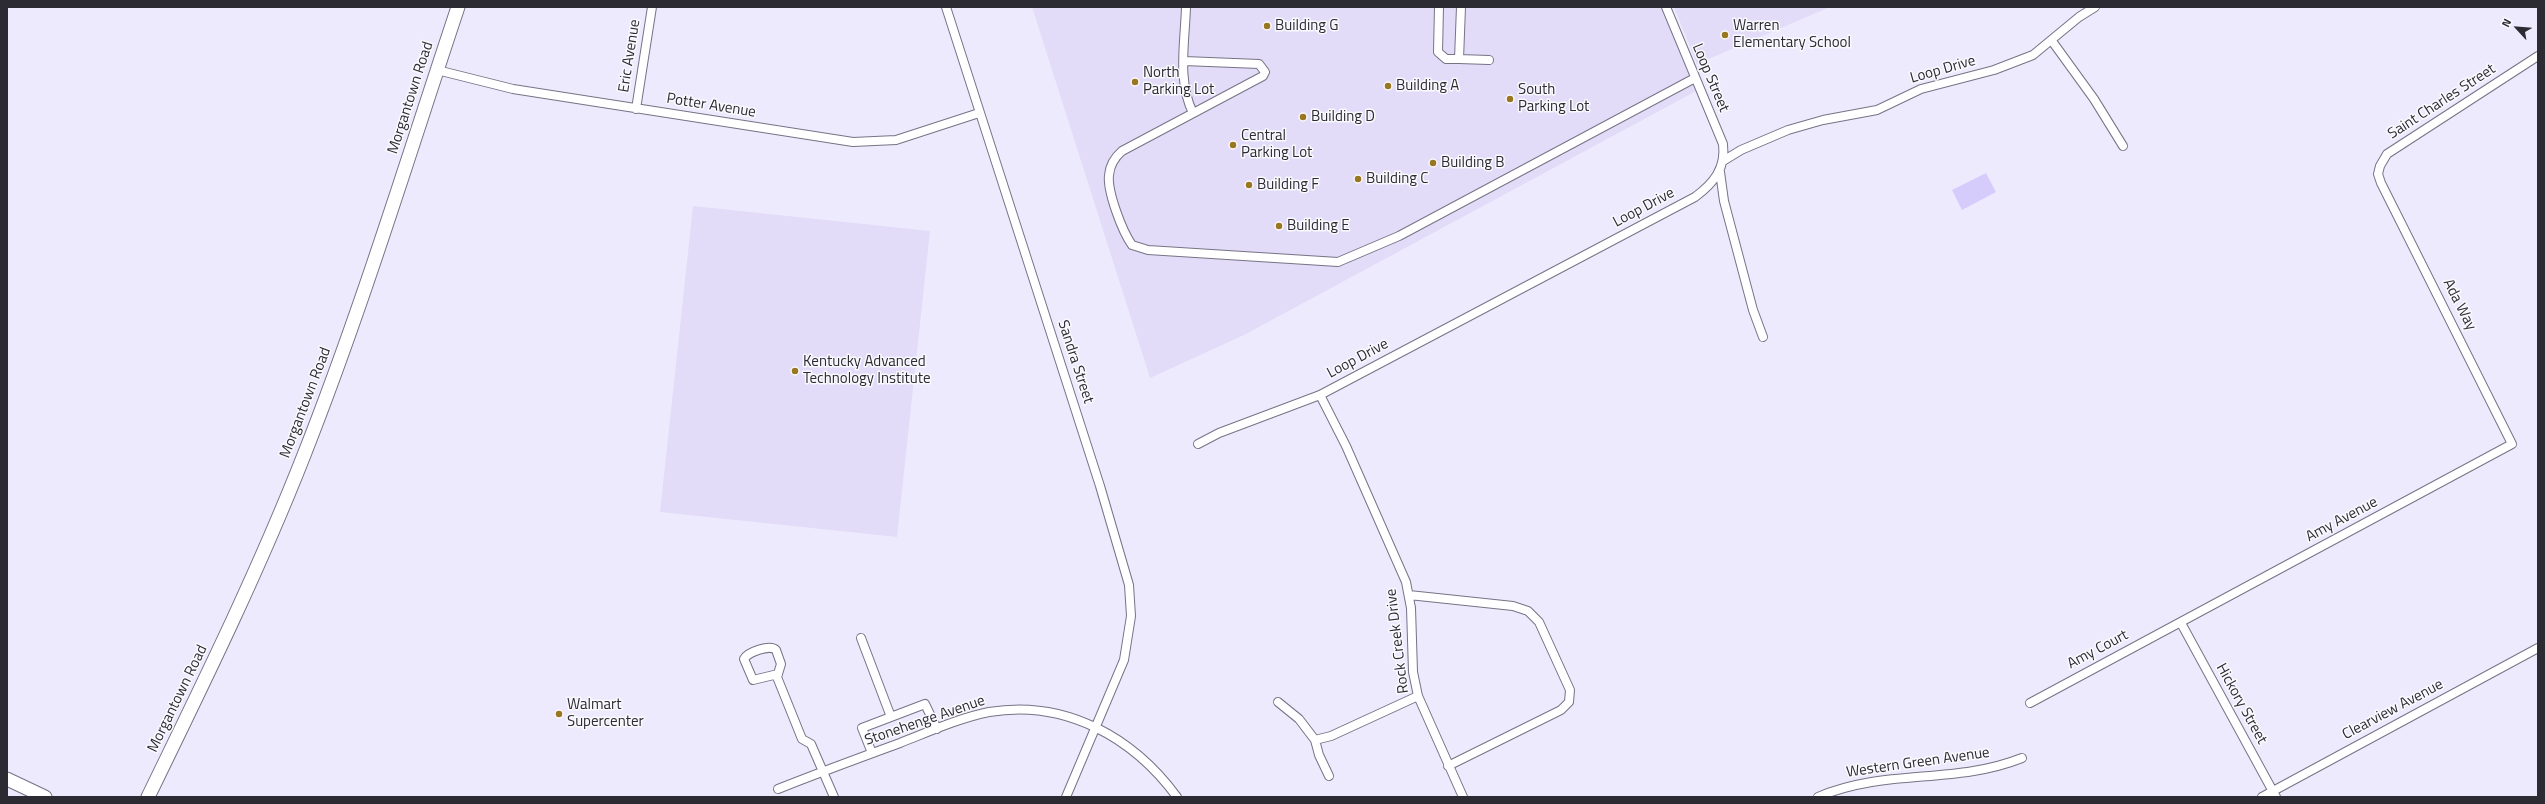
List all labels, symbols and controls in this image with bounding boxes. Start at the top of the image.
north arrow [2497,8,2537,48]
text: N [2497,16,2515,30]
place label: Building G [1275,17,1338,35]
place label: Warren Elementary School [1733,17,1851,52]
street label: Eric Avenue [615,18,645,94]
marker: Building G [1262,21,1272,31]
marker: Warren Elementary School [1720,30,1730,40]
street label: Morgantown Road [384,40,438,156]
street label: Loop Street [1687,41,1733,115]
street label: Loop Drive [1908,52,1978,88]
street label: Saint Charles Street [2385,61,2499,143]
place label: North Parking Lot [1143,64,1214,99]
marker: North Parking Lot [1130,77,1140,87]
place label: Building A [1396,77,1459,95]
marker: Building A [1383,81,1393,91]
place label: South Parking Lot [1518,81,1589,116]
street label: Potter Avenue [665,90,757,122]
marker: South Parking Lot [1505,94,1515,104]
place label: Building D [1311,108,1375,126]
marker: Building D [1298,112,1308,122]
place label: Central Parking Lot [1241,127,1312,162]
marker: Central Parking Lot [1228,140,1238,150]
place label: Building B [1441,154,1504,172]
marker: Building B [1428,158,1438,168]
place label: Building C [1366,170,1428,188]
marker: Building C [1353,174,1363,184]
place label: Building F [1257,176,1319,194]
marker: Building F [1244,180,1254,190]
street label: Loop Drive [1610,184,1678,232]
place label: Building E [1287,217,1350,235]
marker: Building E [1274,221,1284,231]
street label: Ada Way [2438,276,2480,334]
street label: Sandra Street [1053,318,1097,406]
street label: Loop Drive [1324,335,1392,383]
street label: Morgantown Road [277,345,335,461]
place label: Kentucky Advanced Technology Institute [803,353,931,388]
marker: Kentucky Advanced Technology Institute [790,366,800,376]
street label: Amy Avenue [2303,494,2381,546]
street label: Rock Creek Drive [1383,587,1413,695]
street label: Amy Court [2065,626,2131,674]
street label: Morgantown Road [144,642,212,756]
street label: Hickory Street [2211,661,2271,747]
street label: Clearview Avenue [2340,676,2446,744]
street label: Stonehenge Avenue [863,692,987,750]
place label: Walmart Supercenter [567,696,644,731]
marker: Walmart Supercenter [554,709,564,719]
street label: Western Green Avenue [1845,744,1991,782]

